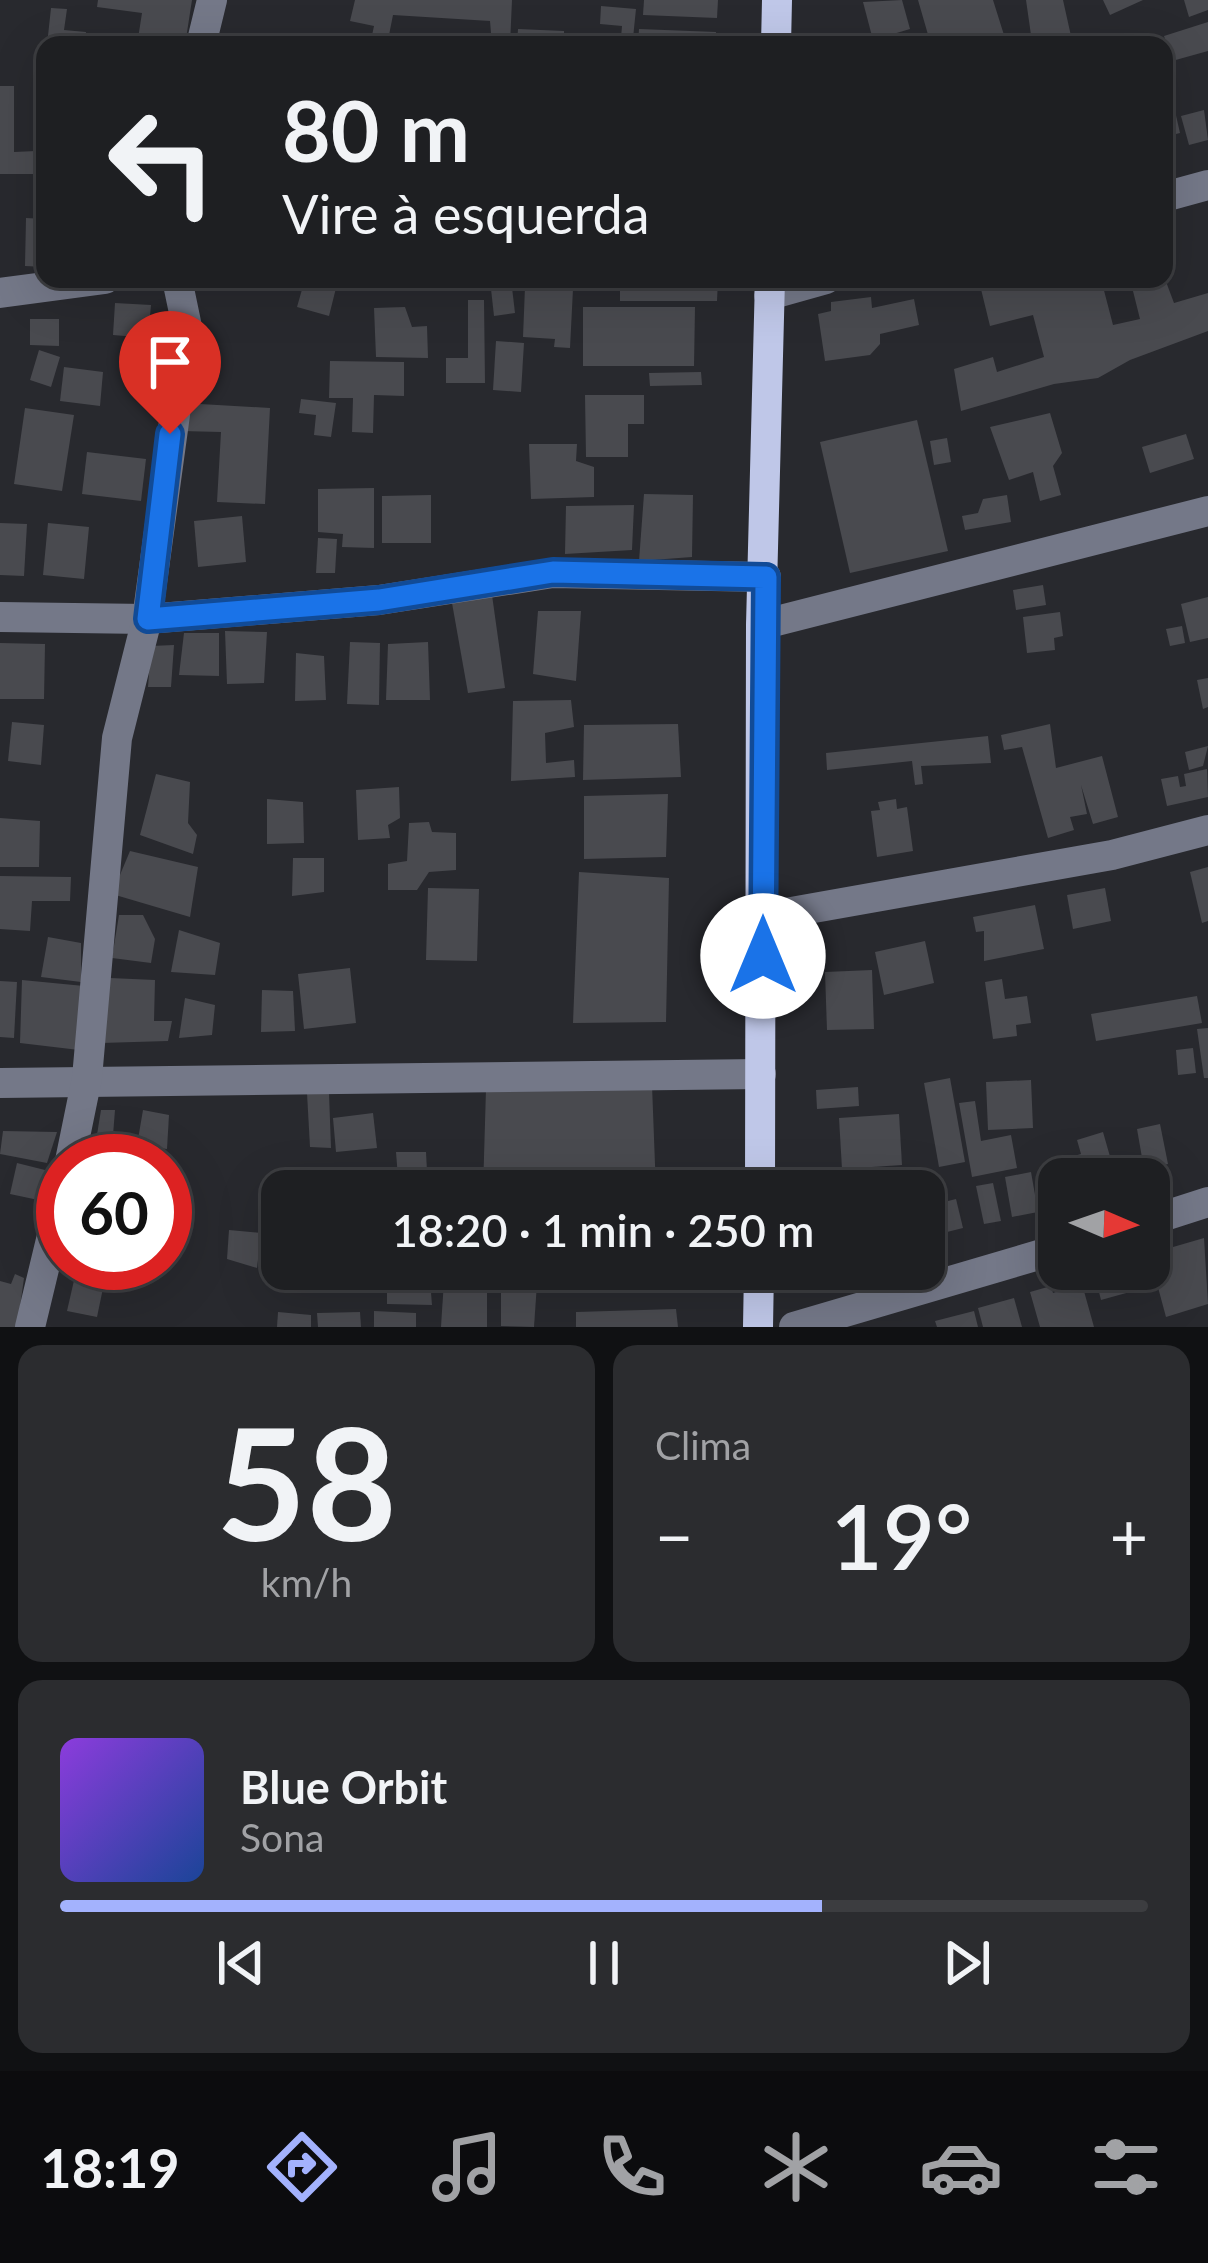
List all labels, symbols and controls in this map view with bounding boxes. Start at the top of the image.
text: 80 m [282,79,470,180]
icon: left [84,84,240,240]
text: Vire à esquerda [282,181,650,246]
pin [119,311,221,434]
icon: arrive [137,329,203,395]
position arrow [700,893,826,1019]
speed limit sign: 60 [36,1134,192,1290]
north arrow [1038,1158,1170,1290]
map controls [1038,1158,1170,1290]
text: 18:20 · 1 min · 250 m [392,1203,814,1257]
text: 58 [216,1387,397,1574]
text: Clima [655,1422,751,1468]
text: 19° [831,1481,972,1589]
text: − [655,1496,693,1575]
text: + [1110,1496,1148,1575]
text: km/h [261,1559,352,1605]
text: Blue Orbit [240,1760,447,1814]
text: Sona [240,1814,324,1860]
icon: previous [208,1930,274,1996]
icon: pause [571,1930,637,1996]
icon: next [934,1930,1000,1996]
icon: directions [260,2125,344,2209]
icon: music [425,2125,509,2209]
icon: phone [590,2125,674,2209]
icon: climate [754,2125,838,2209]
icon: car [919,2125,1003,2209]
icon: filters [1084,2125,1168,2209]
text: 18:19 [40,2135,180,2200]

